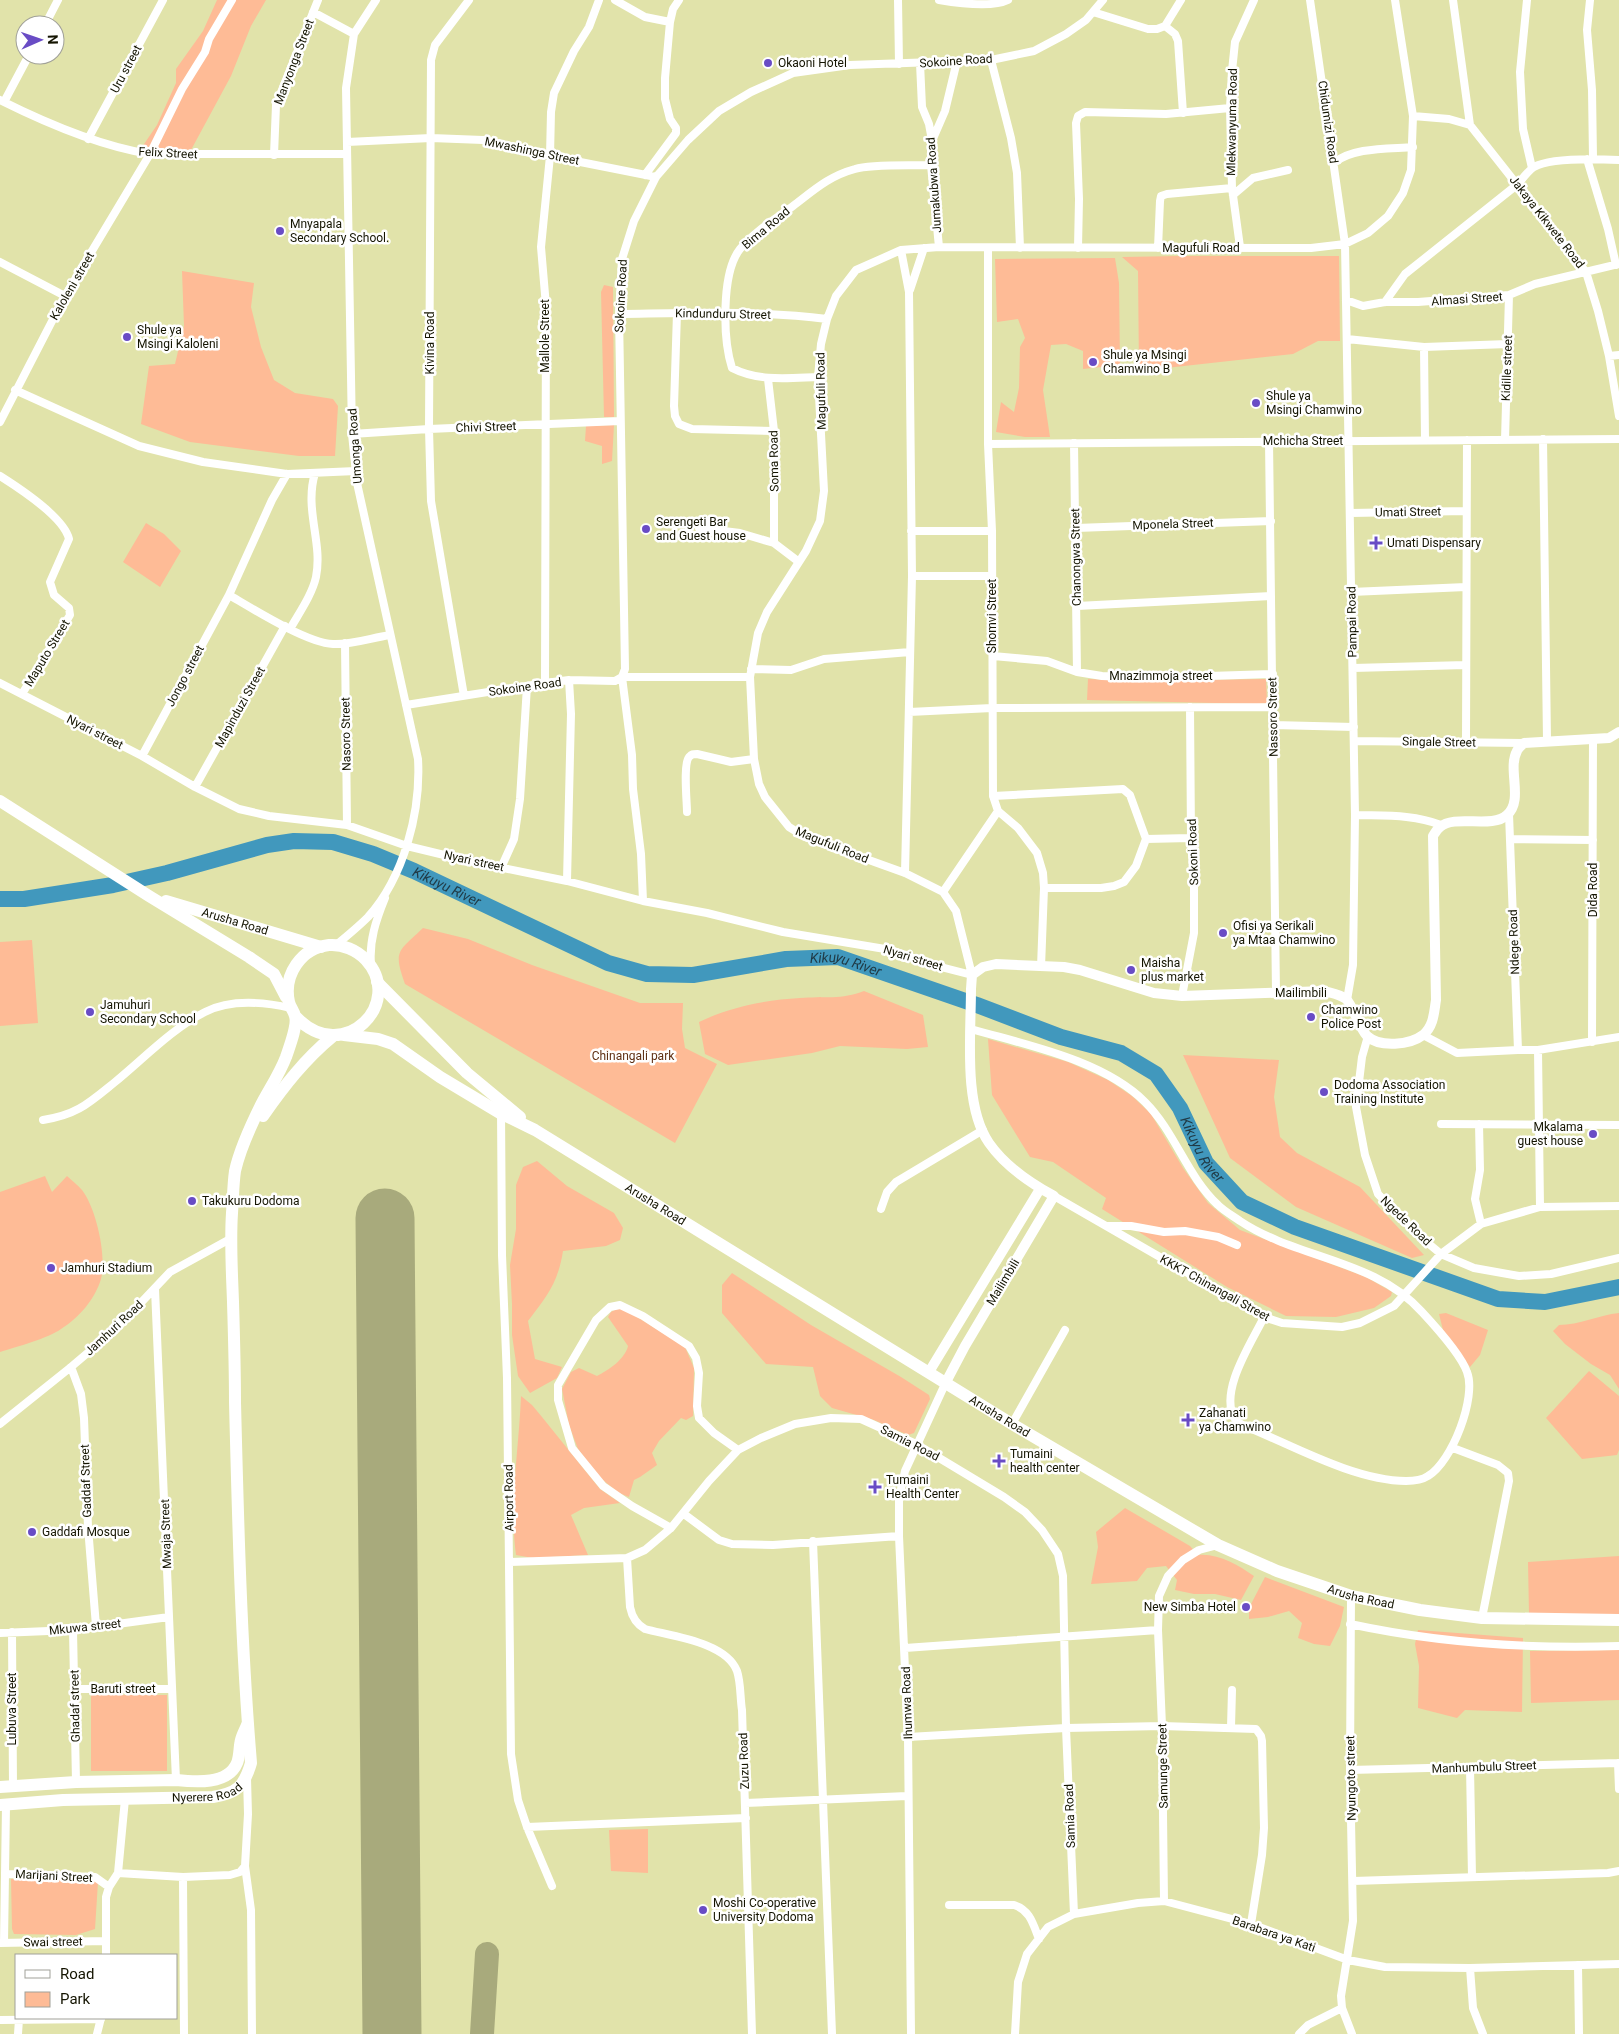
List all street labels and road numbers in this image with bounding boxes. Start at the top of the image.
street label: Manyonga Street [271,17,317,107]
street label: Uru street [108,43,144,95]
street label: Sokoine Road [919,51,993,71]
street label: Mlekwanyuma Road [1224,68,1240,176]
street label: Chidumizi Road [1315,80,1341,164]
street label: Mwashinga Street [483,134,581,168]
street label: Jumakubwa Road [924,137,944,233]
street label: Felix Street [138,144,198,162]
street label: Jakaya Kikwete Road [1507,173,1587,271]
street label: Bima Road [739,204,793,252]
street label: Magufuli Road [1162,241,1240,255]
street label: Kaloleni street [47,249,97,323]
street label: Sokoine Road [612,259,630,333]
street label: Almasi Street [1431,290,1503,308]
street label: Mallole Street [538,299,552,373]
street label: Kindunduru Street [675,306,771,322]
street label: Kivina Road [423,312,437,374]
street label: Kidille street [1499,335,1515,401]
street label: Magufuli Road [813,352,829,430]
street label: Umonga Road [345,408,365,484]
street label: Chivi Street [455,419,517,435]
street label: Soma Road [766,430,782,492]
street label: Mchicha Street [1263,434,1343,448]
street label: Umati Street [1375,504,1441,520]
street label: Chanongwa Street [1068,508,1084,606]
street label: Mponela Street [1132,516,1214,532]
street label: Shomvi Street [985,579,999,653]
street label: Pampai Road [1344,586,1360,658]
street label: Maputo Street [22,617,73,689]
street label: Jongo street [163,643,207,709]
street label: Mapinduzi Street [212,664,268,750]
street label: Mnazimmoja street [1109,669,1213,683]
street label: Sokoine Road [488,675,562,699]
street label: Nassoro Street [1265,677,1281,757]
street label: Nasoro Street [338,697,354,771]
street label: Nyari street [64,712,126,752]
street label: Singale Street [1402,734,1476,750]
street label: Sokoni Road [1185,818,1201,886]
street label: Magufuli Road [793,824,871,866]
street label: Nyari street [443,848,506,874]
street label: Dida Road [1586,863,1600,917]
street label: Arusha Road [200,905,270,938]
street label: Ndege Road [1506,909,1522,975]
street label: Nyari street [882,942,944,974]
street label: Mailimbili [1275,986,1327,1000]
street label: Arusha Road [623,1180,688,1228]
street label: Ngede Road [1378,1193,1434,1249]
street label: KKKT Chinangali Street [1158,1252,1272,1324]
street label: Mailimbili [984,1256,1022,1308]
street label: Jamhuri Road [82,1298,146,1358]
street label: Arusha Road [967,1392,1032,1440]
street label: Samia Road [878,1422,942,1464]
street label: Gaddaf Street [78,1444,94,1518]
street label: Airport Road [501,1464,517,1532]
street label: Mwaja Street [158,1499,174,1569]
street label: Arusha Road [1326,1582,1396,1612]
street label: Mkuwa street [48,1616,122,1638]
street label: Ihumwa Road [899,1666,915,1740]
street label: Ghadaf street [67,1670,83,1742]
street label: Lubuva Street [5,1672,19,1746]
street label: Baruti street [90,1682,156,1696]
street label: Samunge Street [1155,1723,1171,1809]
street label: Zuzu Road [736,1732,752,1790]
street label: Nyungoto street [1343,1735,1359,1821]
street label: Manhumbulu Street [1431,1758,1537,1776]
street label: Nyerere Road [172,1780,245,1805]
street label: Samia Road [1062,1784,1078,1848]
street label: Marijani Street [15,1867,93,1885]
street label: Barabara ya Kati [1231,1913,1317,1955]
street label: Swai street [23,1934,83,1950]

